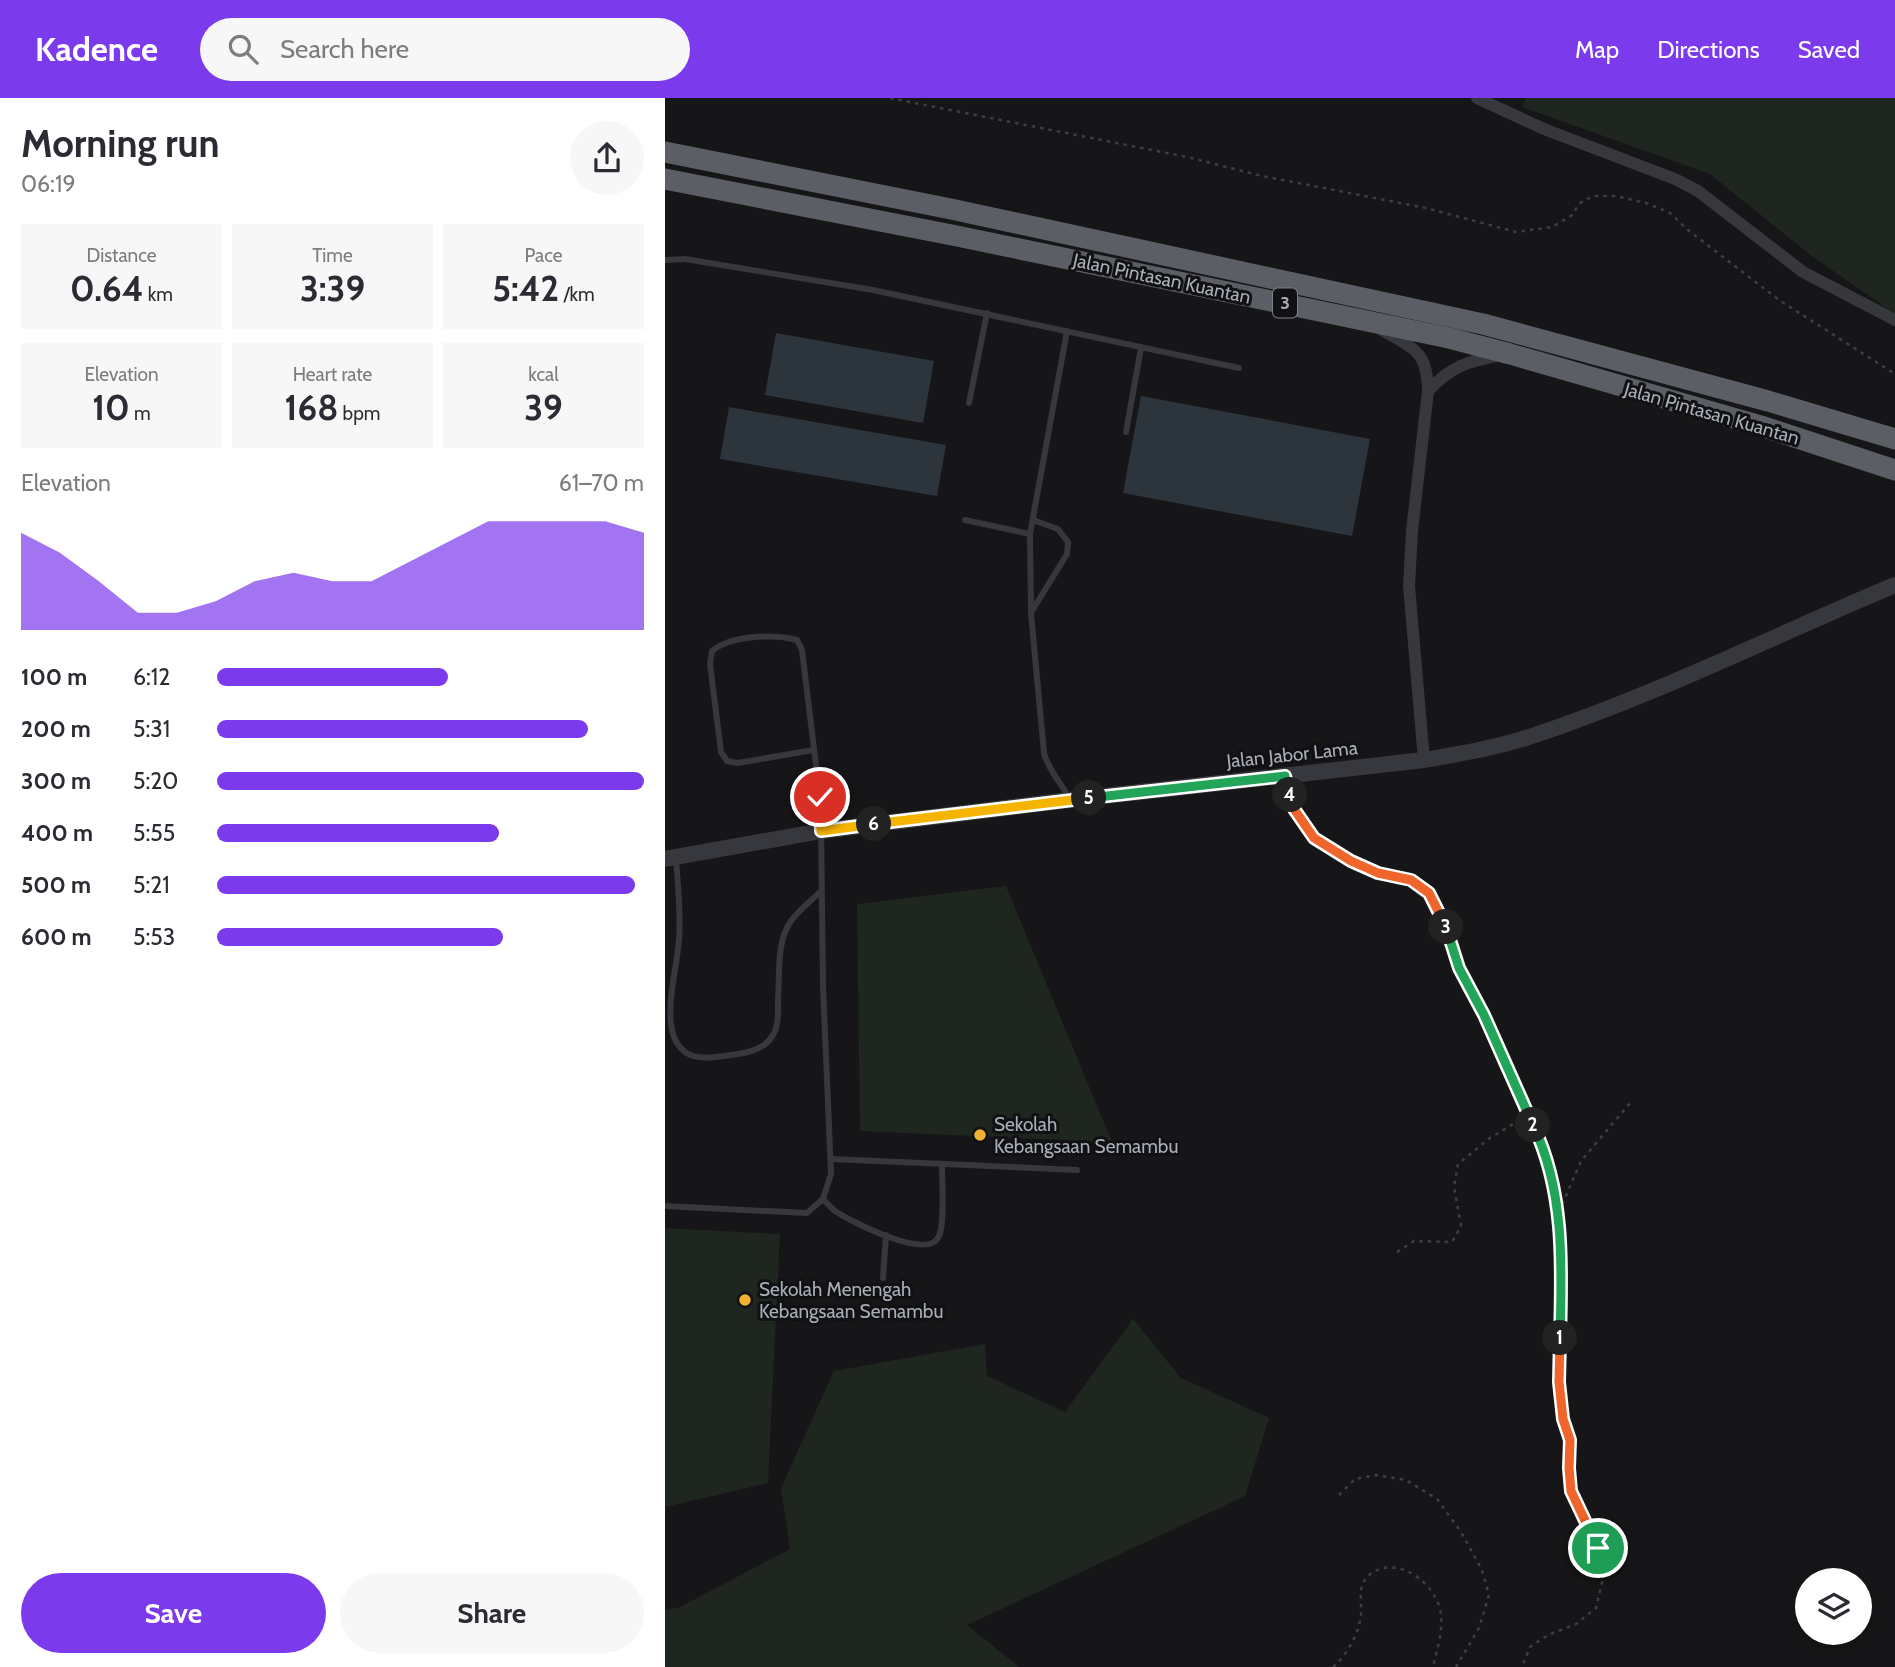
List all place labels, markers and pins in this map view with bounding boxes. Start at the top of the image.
pin [790,767,850,827]
pin: 4 [1273,778,1307,812]
pin: 5 [1071,780,1107,816]
pin: 6 [857,806,892,842]
pin: 3 [1429,910,1463,944]
pin: 2 [1515,1108,1551,1142]
place label: Sekolah Kebangsaan Semambu [994,1113,1178,1158]
marker: Sekolah Kebangsaan Semambu [972,1127,988,1143]
place label: Sekolah Menengah Kebangsaan Semambu [759,1278,943,1323]
marker: Sekolah Menengah Kebangsaan Semambu [737,1292,753,1308]
pin: 1 [1543,1320,1577,1356]
pin [1568,1518,1628,1578]

